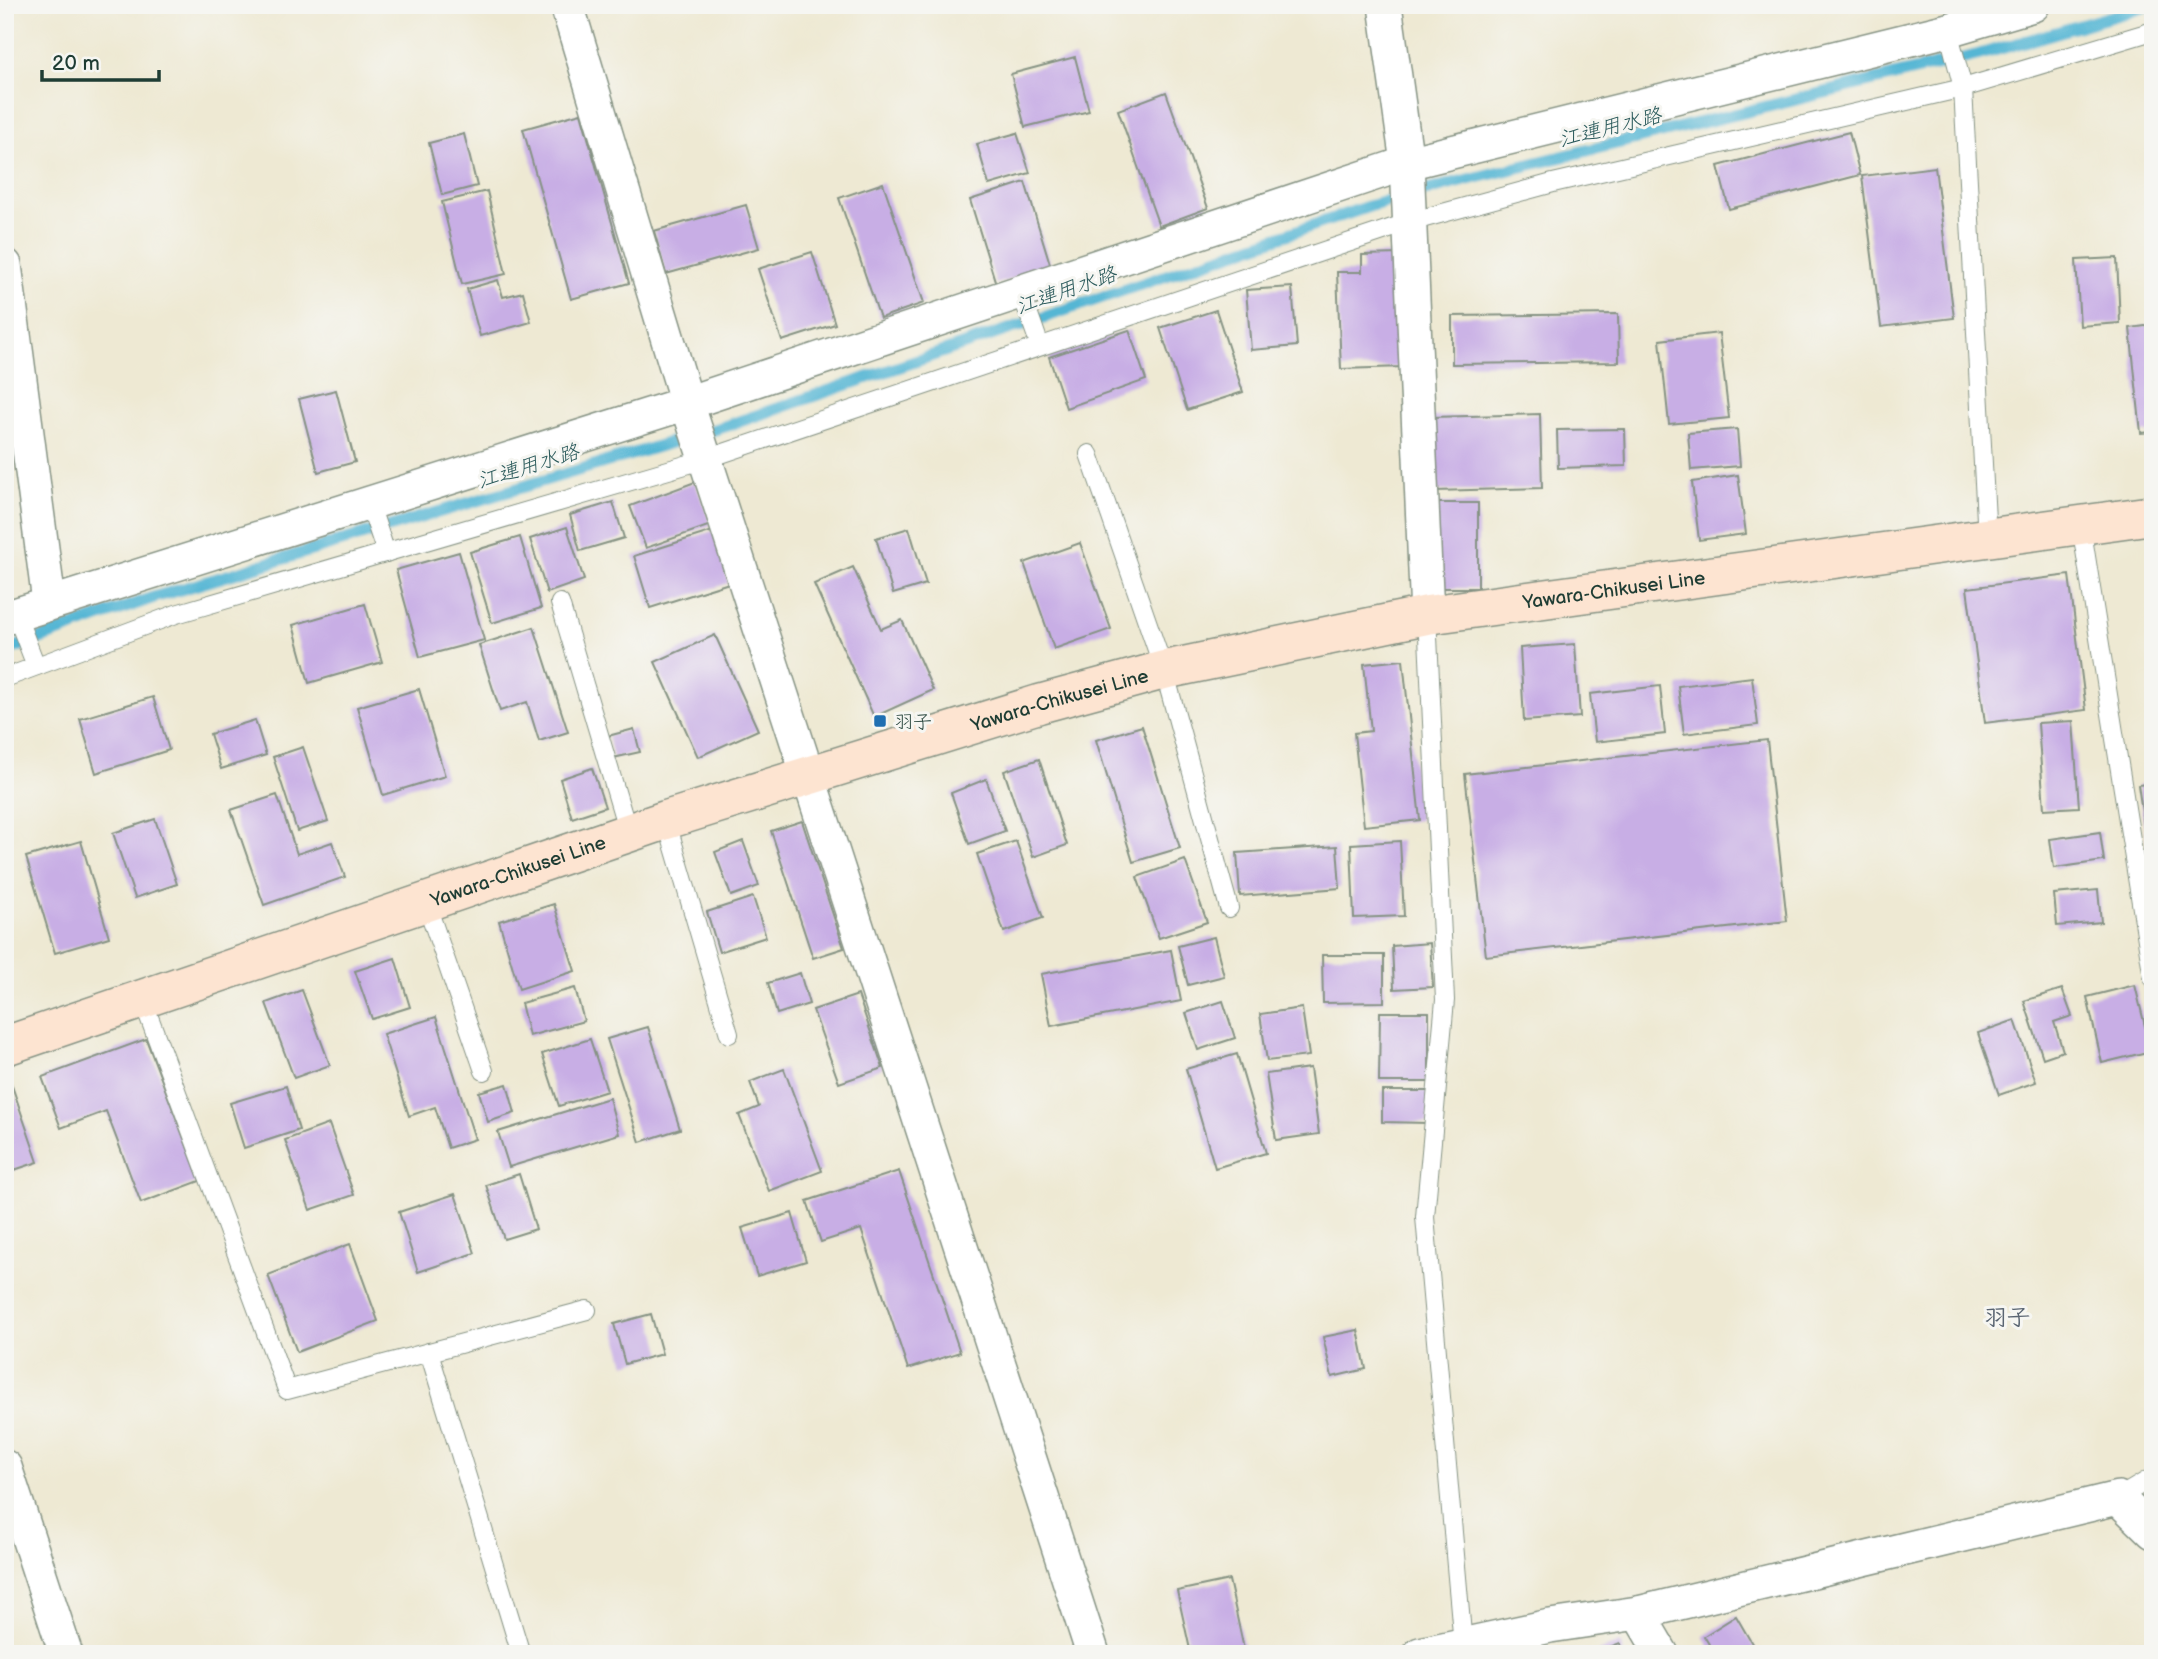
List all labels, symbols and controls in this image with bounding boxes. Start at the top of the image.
scale bar [42,38,159,82]
text: 20 m [52,51,100,76]
water label: 江連用水路 [1556,102,1665,152]
water label: 江連用水路 [1012,261,1121,319]
water label: 江連用水路 [474,439,583,494]
street label: Yawara-Chikusei Line [1520,567,1707,615]
street label: Yawara-Chikusei Line [967,665,1151,738]
place label: 羽子 [894,711,932,734]
marker: 羽子 [872,713,888,729]
street label: Yawara-Chikusei Line [427,831,609,913]
district label: 羽子 [1984,1304,2030,1332]

